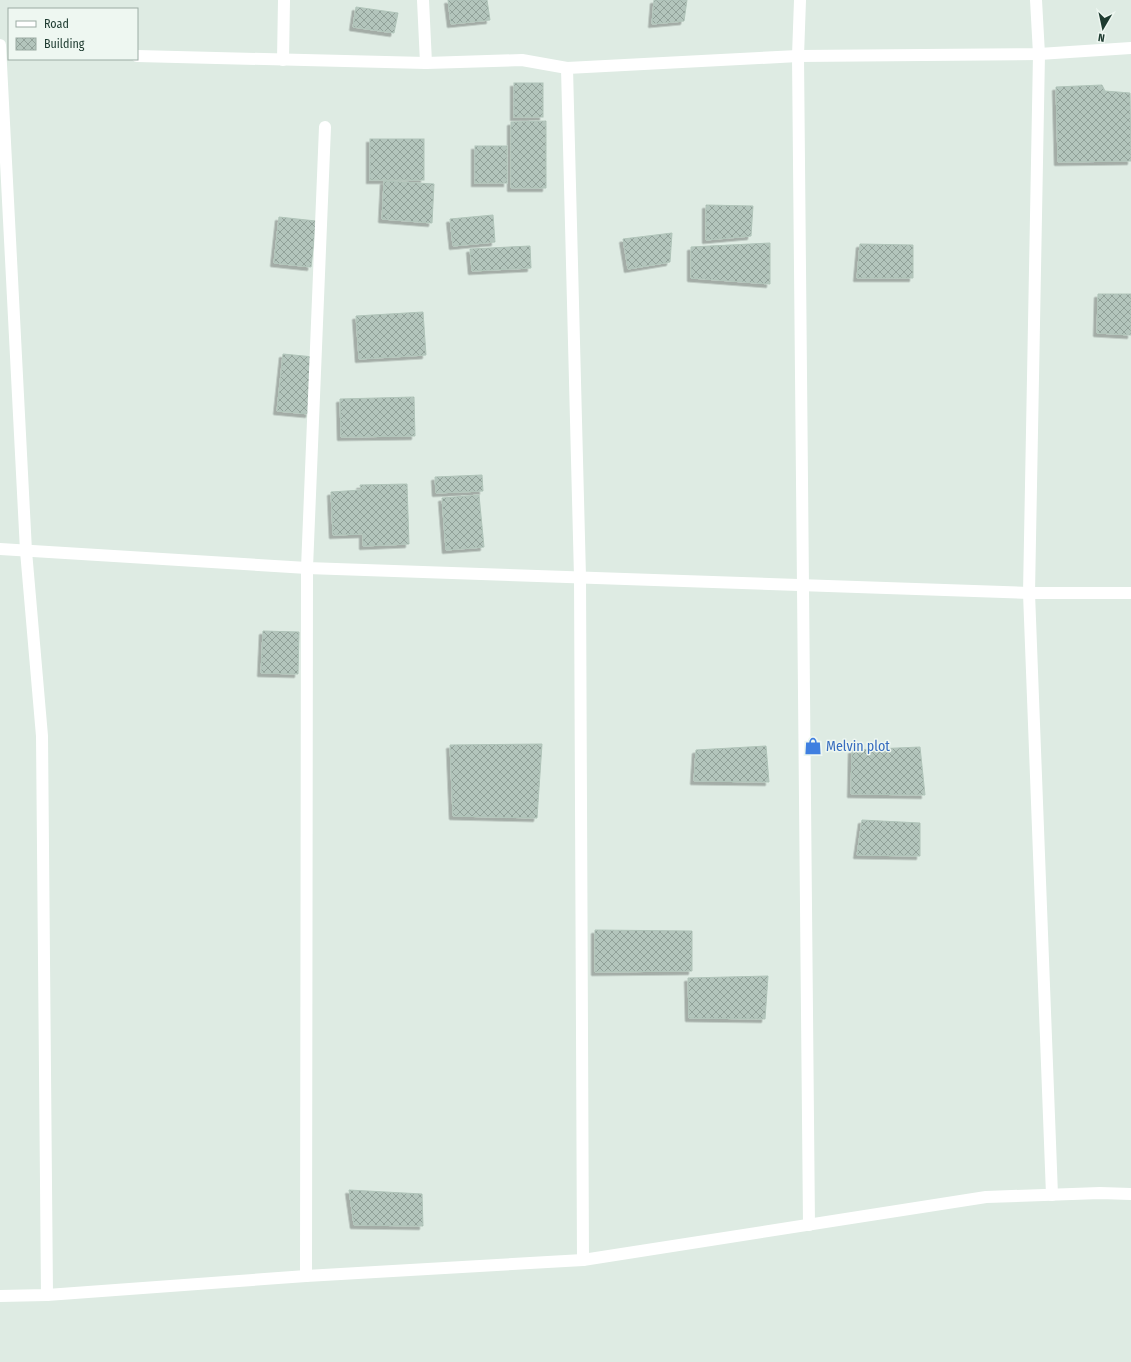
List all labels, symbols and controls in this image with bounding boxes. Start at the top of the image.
legend [8,8,138,60]
north arrow [1083,8,1123,48]
text: Road [44,17,69,31]
text: N [1097,30,1106,44]
text: Building [44,37,85,51]
shop icon: Melvin plot [803,736,823,756]
place label: Melvin plot [826,738,890,755]

